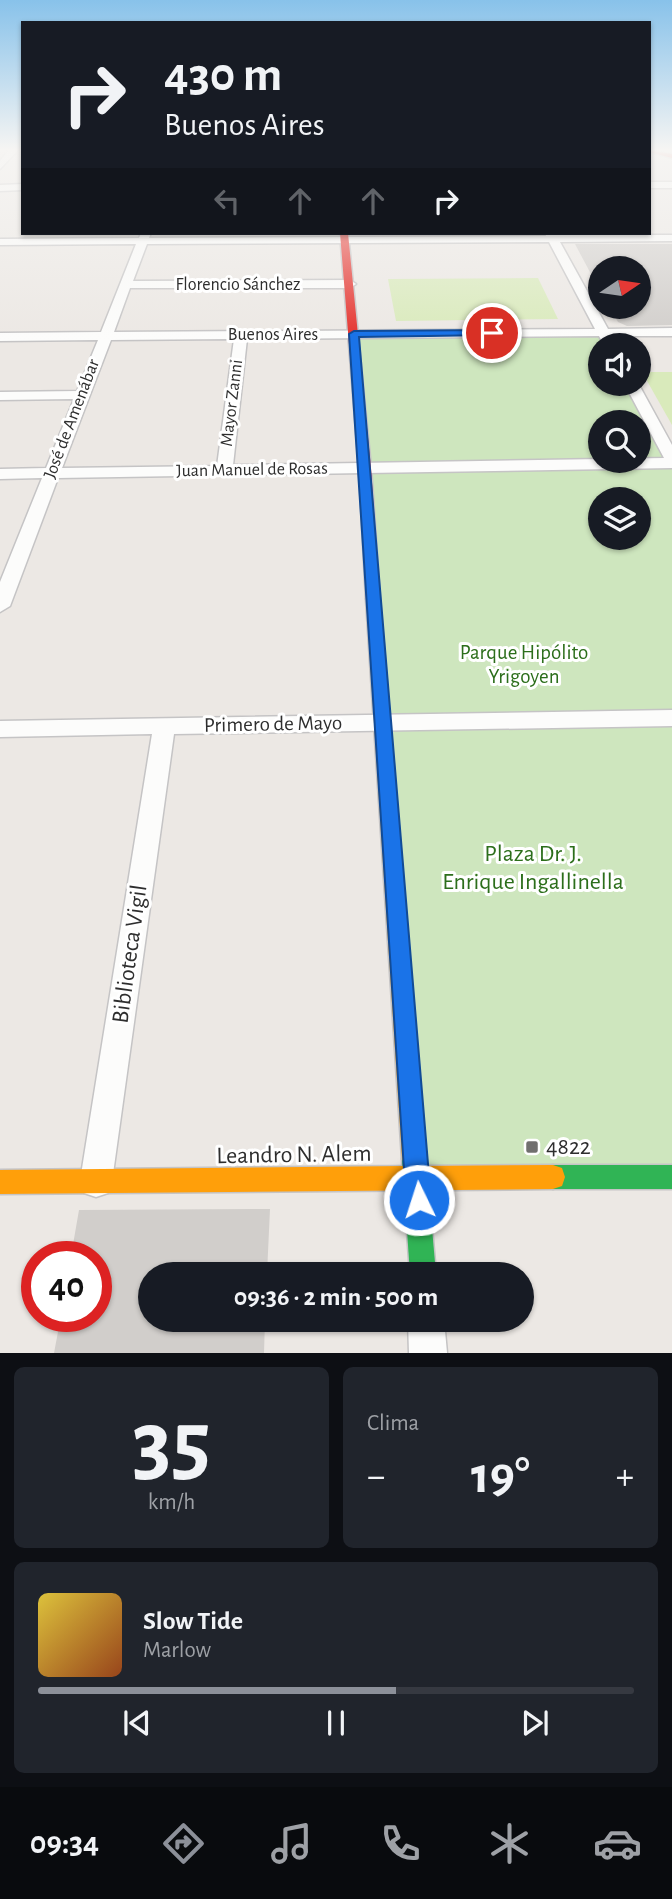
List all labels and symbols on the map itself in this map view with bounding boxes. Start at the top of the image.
north arrow [588,256,651,318]
street label: Florencio Sánchez [176,276,300,294]
pin [462,303,522,363]
street label: Buenos Aires [228,326,318,344]
street label: José de Amenábar [41,357,103,481]
street label: Mayor Zanni [218,359,246,447]
street label: Juan Manuel de Rosas [176,460,328,480]
park label: Parque Hipólito Yrigoyen [460,642,588,687]
street label: Primero de Mayo [204,712,342,736]
park label: Plaza Dr. J. Enrique Ingallinella [442,842,624,894]
street label: Biblioteca Vigil [108,883,152,1025]
place label: 4822 [546,1135,591,1159]
marker: 4822 [524,1139,540,1155]
street label: Leandro N. Alem [216,1142,372,1168]
position arrow [382,1163,456,1237]
speed limit sign: 40 [21,1241,112,1332]

